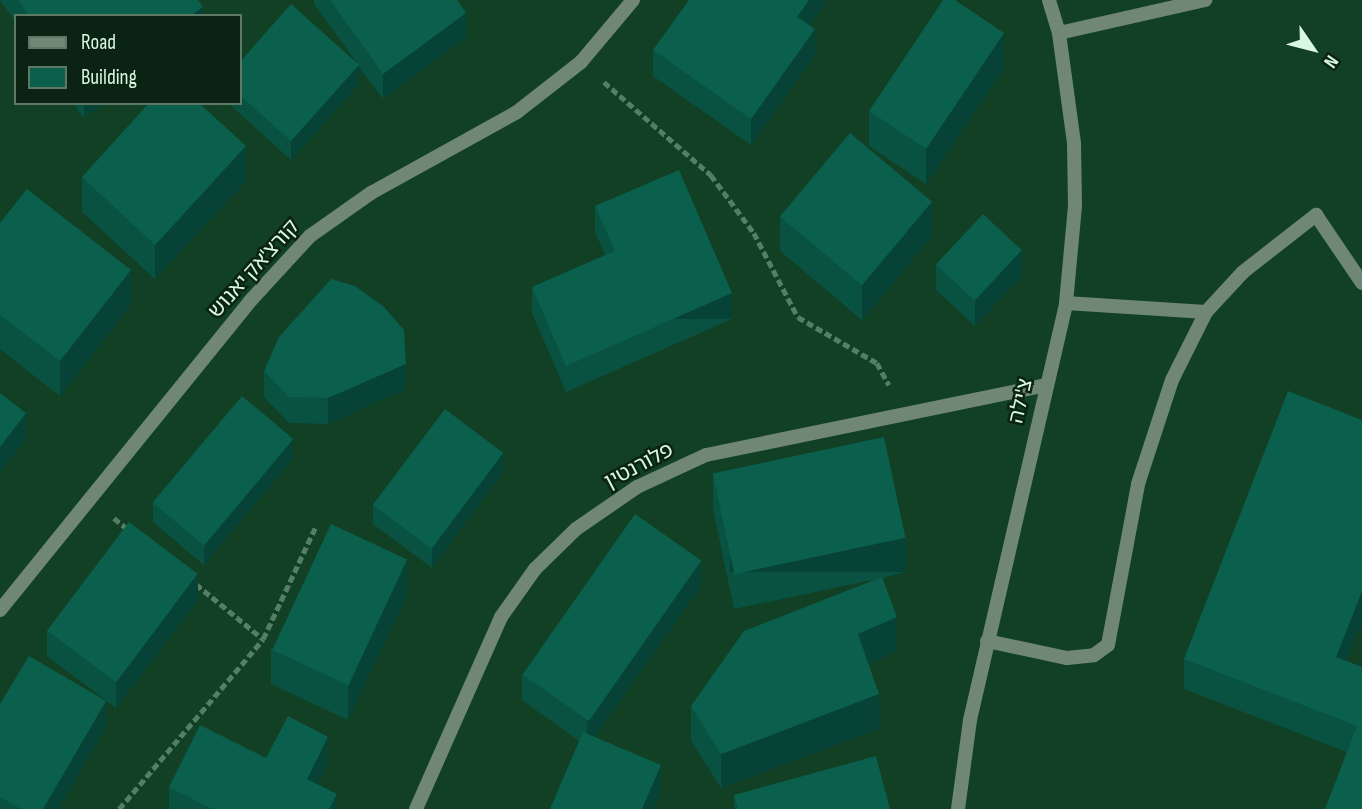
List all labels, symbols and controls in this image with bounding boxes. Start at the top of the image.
legend [14,14,242,105]
north arrow [1278,14,1348,84]
text: Road [81,30,116,55]
text: N [1318,51,1343,72]
text: Building [81,65,137,90]
street label: קורצ'אק יאנוש [203,215,305,323]
street label: צ'ילה [1004,376,1038,426]
street label: פלורנטין [600,437,678,495]

